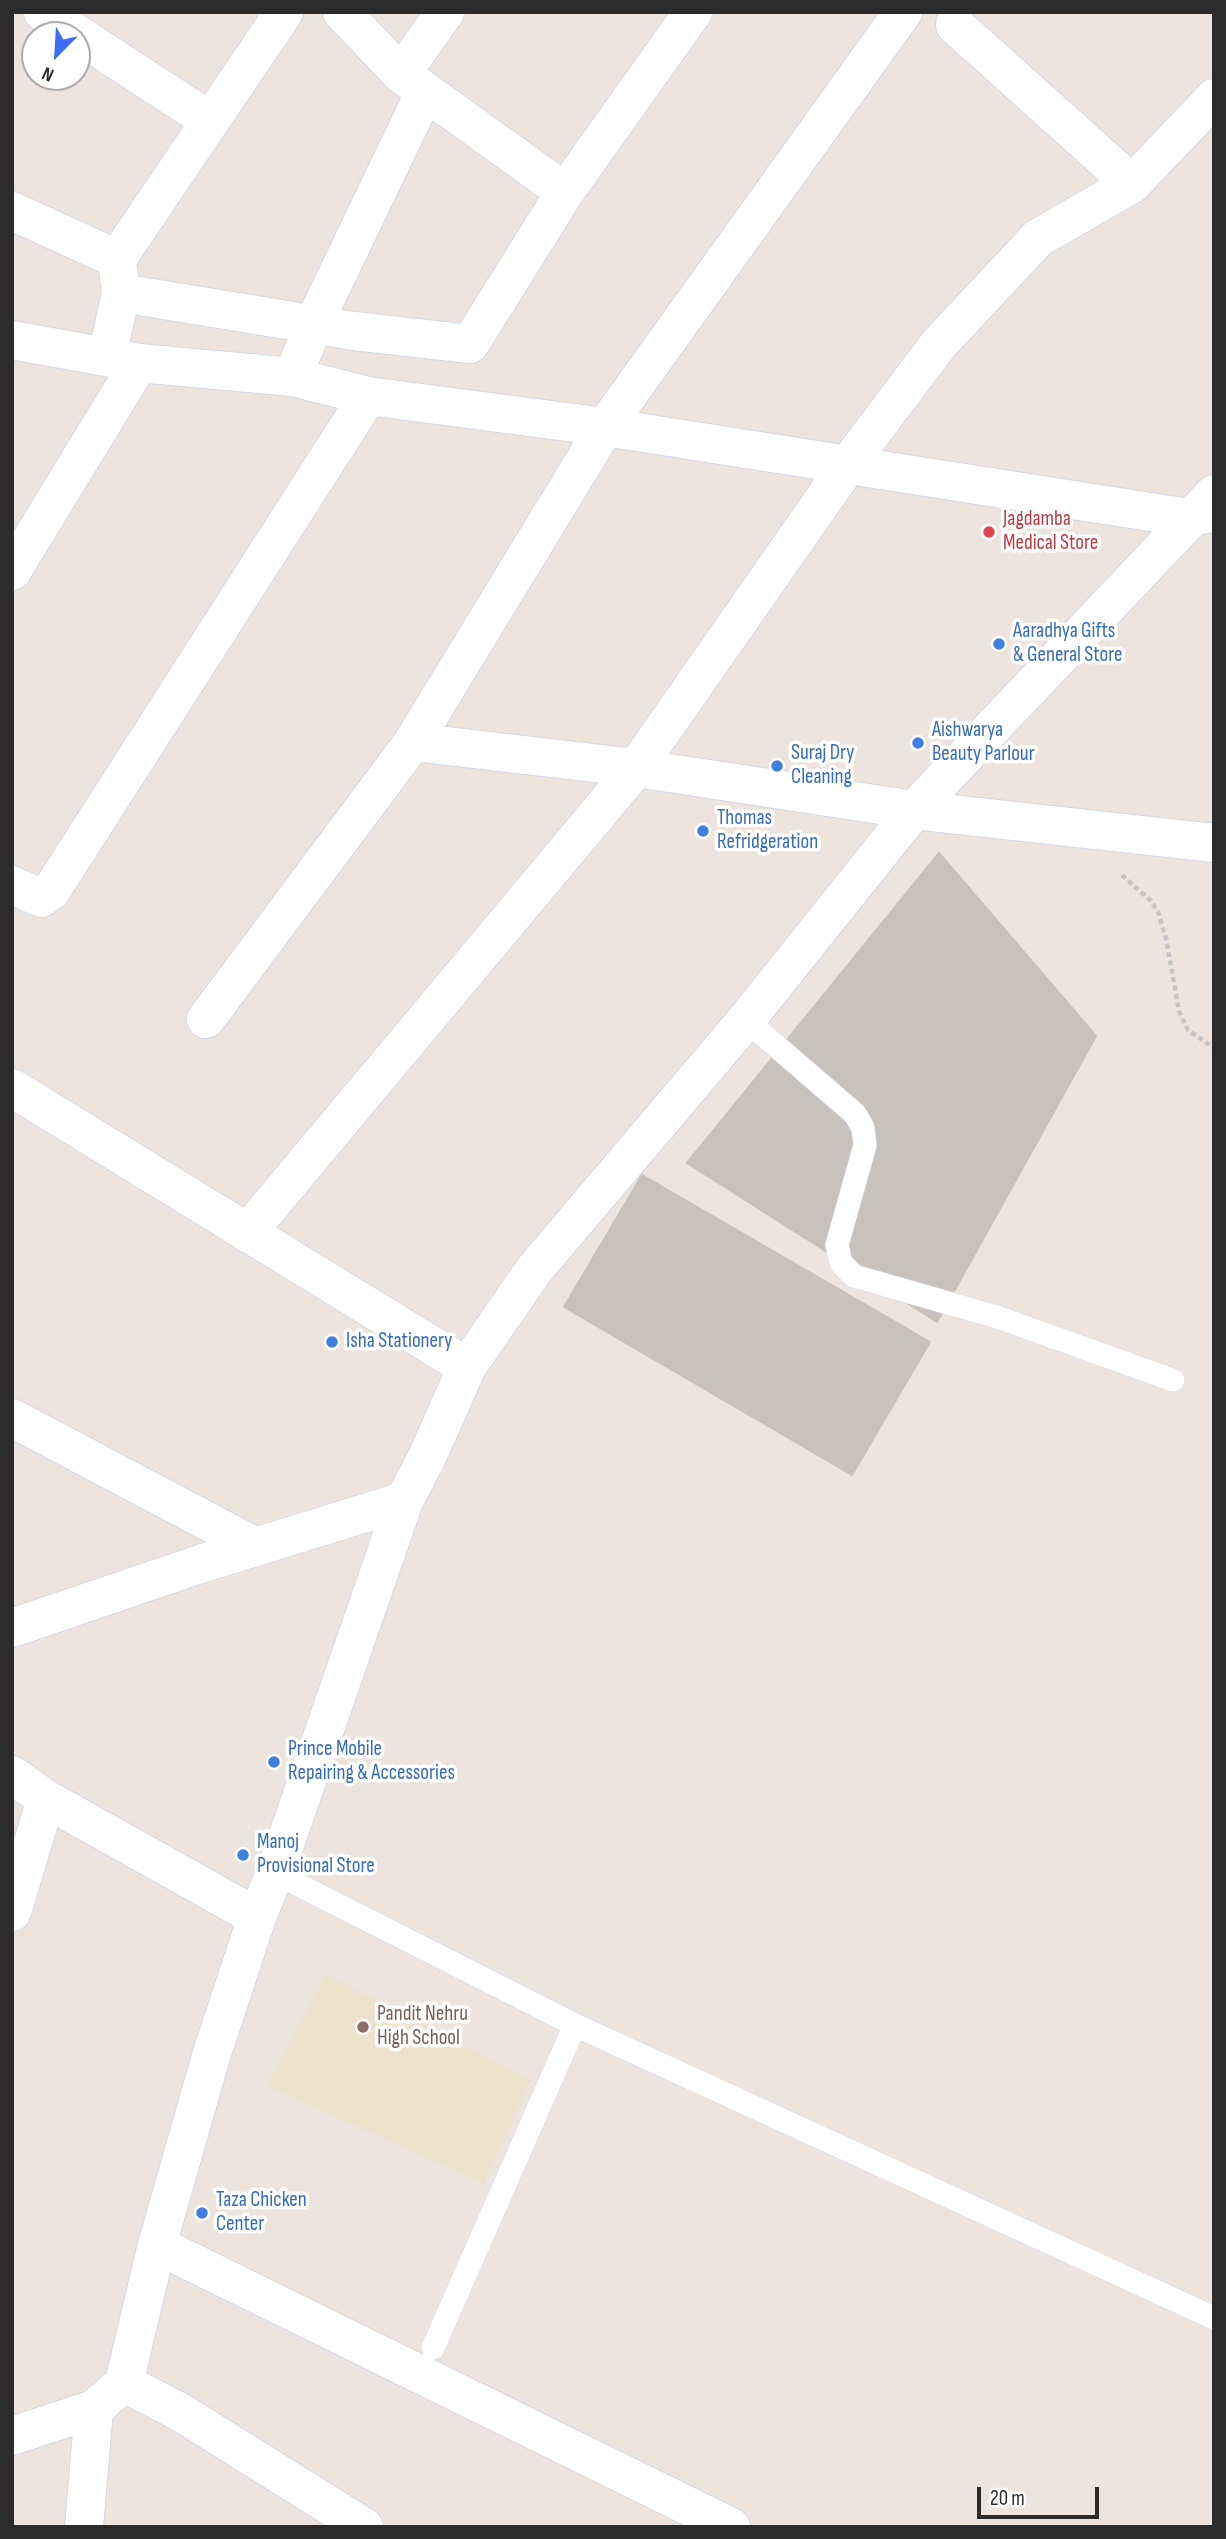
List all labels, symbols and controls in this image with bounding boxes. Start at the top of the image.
north arrow [21,21,91,91]
text: N [39,61,57,86]
place label: Jagdamba Medical Store [1003,507,1098,557]
marker: Jagdamba Medical Store [981,524,997,540]
place label: Aaradhya Gifts & General Store [1013,619,1122,669]
marker: Aaradhya Gifts & General Store [991,636,1007,652]
place label: Aishwarya Beauty Parlour [932,718,1035,768]
marker: Aishwarya Beauty Parlour [910,735,926,751]
place label: Suraj Dry Cleaning [791,741,854,791]
marker: Suraj Dry Cleaning [769,758,785,774]
place label: Thomas Refridgeration [717,806,818,856]
marker: Thomas Refridgeration [695,823,711,839]
place label: Isha Stationery [346,1329,452,1355]
marker: Isha Stationery [324,1334,340,1350]
place label: Prince Mobile Repairing & Accessories [288,1737,455,1787]
marker: Prince Mobile Repairing & Accessories [266,1754,282,1770]
place label: Manoj Provisional Store [257,1830,375,1880]
marker: Manoj Provisional Store [235,1847,251,1863]
place label: Pandit Nehru High School [377,2002,468,2052]
marker: Pandit Nehru High School [355,2019,371,2035]
place label: Taza Chicken Center [216,2188,307,2238]
marker: Taza Chicken Center [194,2205,210,2221]
scale bar [981,2472,1104,2516]
text: 20 m [990,2486,1025,2511]

